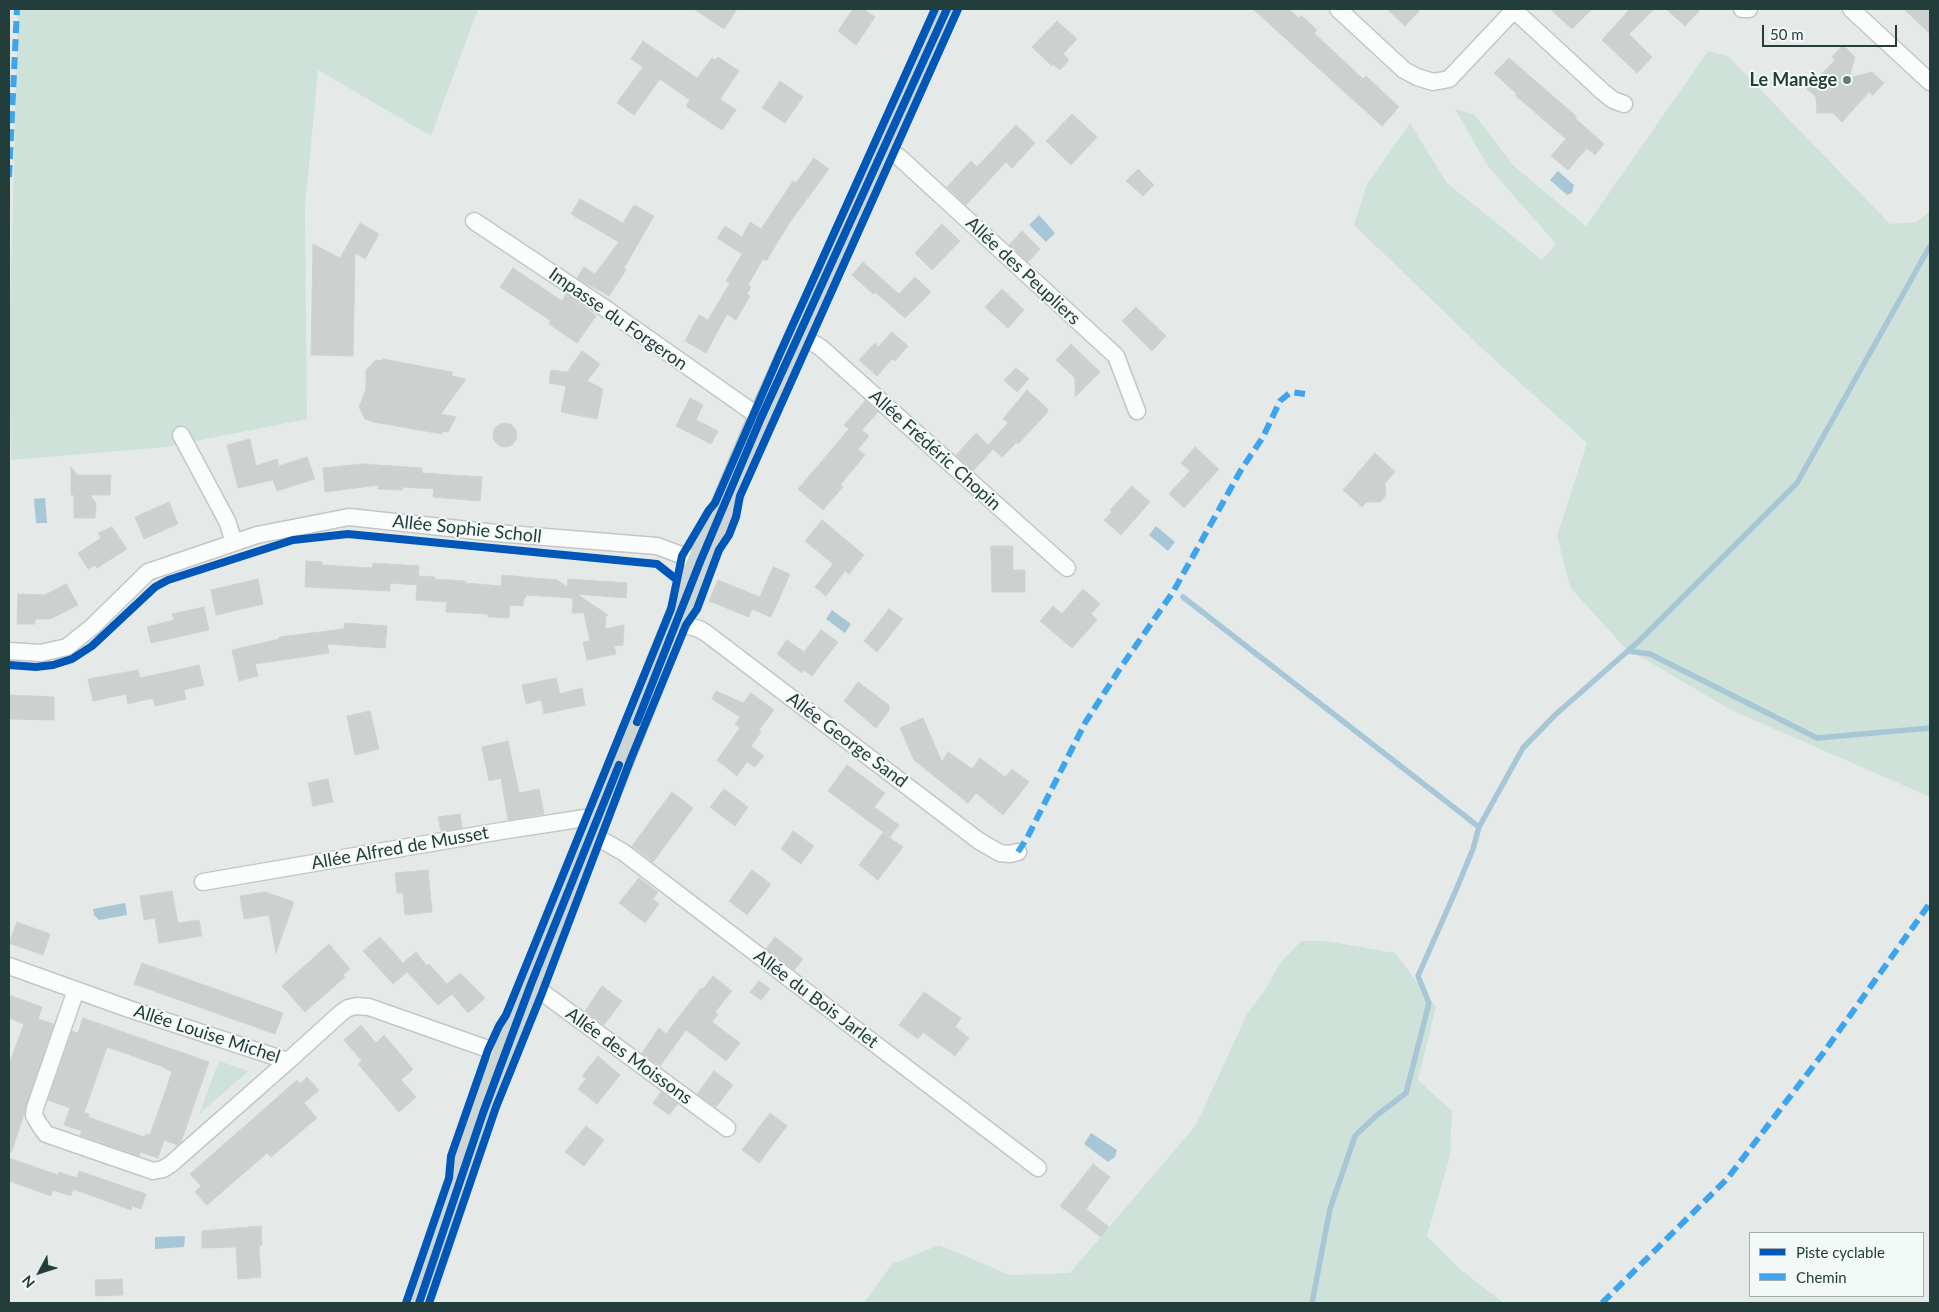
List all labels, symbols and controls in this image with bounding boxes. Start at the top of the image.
scale bar [1764,15,1899,47]
text: 50 m [1770,25,1804,43]
place label: Le Manège [1750,69,1837,91]
marker: Le Manège [1841,74,1853,86]
street label: Allée des Peupliers [961,212,1085,330]
street label: Impasse du Forgeron [545,263,691,375]
street label: Allée Frédéric Chopin [865,385,1005,515]
street label: Allée Sophie Scholl [391,510,543,548]
street label: Allée George Sand [782,688,912,792]
street label: Allée Alfred de Musset [310,822,490,874]
street label: Allée du Bois Jarlet [749,945,883,1053]
street label: Allée Louise Michel [131,1000,283,1068]
street label: Allée des Moissons [562,1003,696,1109]
legend [1749,1232,1924,1297]
text: Piste cyclable [1796,1243,1885,1261]
north arrow [15,1247,65,1297]
text: Chemin [1796,1268,1847,1286]
text: N [18,1272,38,1292]

